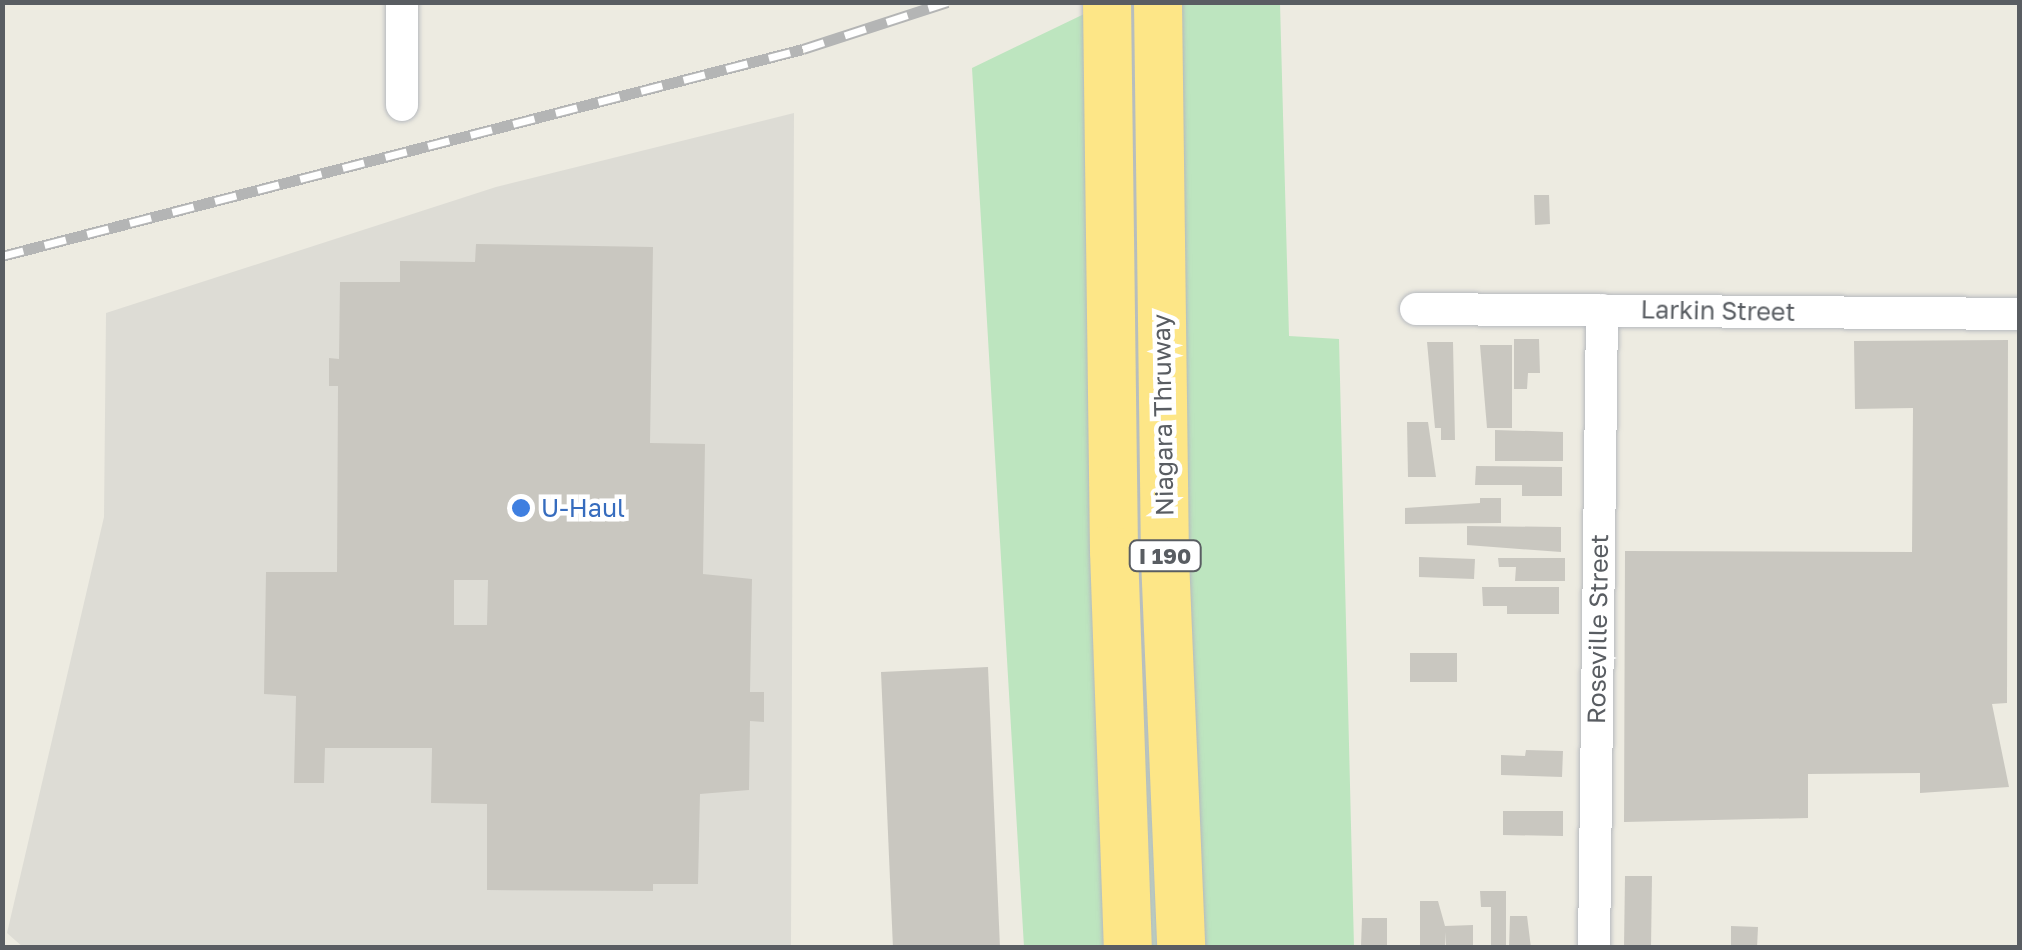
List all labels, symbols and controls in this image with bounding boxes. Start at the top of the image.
street label: Larkin Street [1640,295,1796,327]
street label: Niagara Thruway [1146,314,1180,516]
place label: U-Haul [541,493,625,523]
marker: U-Haul [510,497,532,519]
street label: Roseville Street [1581,534,1615,724]
road number: I 190 [1128,539,1202,573]

